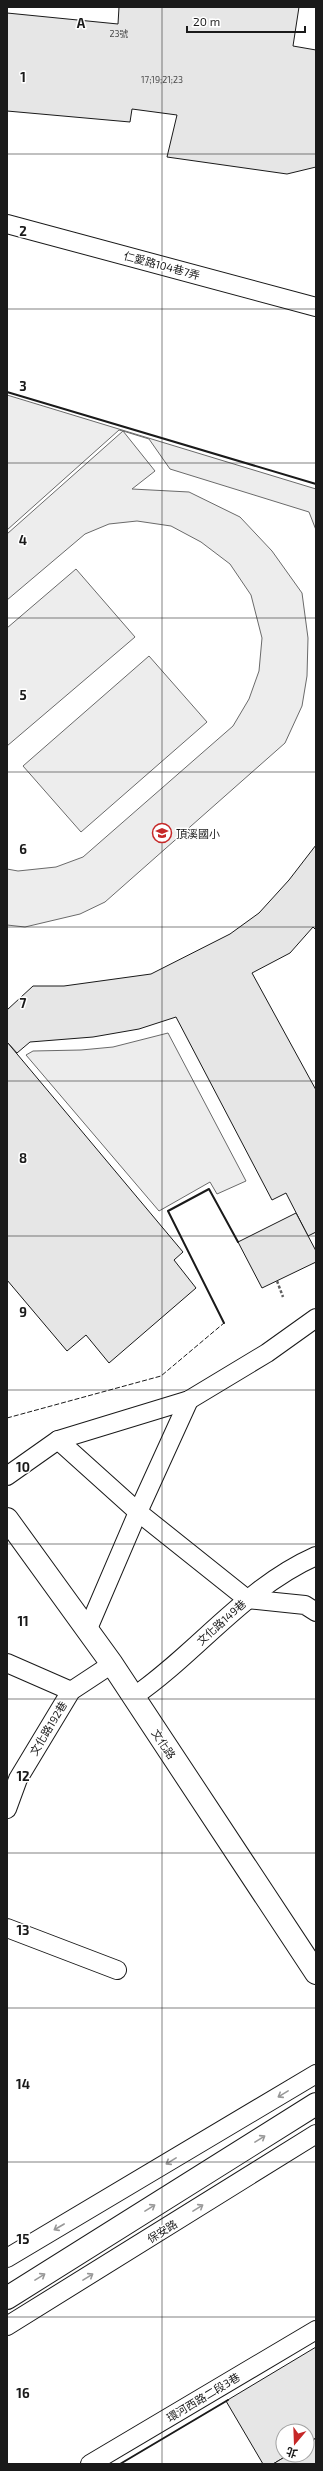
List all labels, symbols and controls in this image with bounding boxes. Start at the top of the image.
scale bar [187,8,305,34]
text: 20 m [193,14,220,28]
text: A [77,15,86,31]
house number: 23號 [109,28,129,39]
text: 1 [20,69,26,85]
house number: 17;19;21;23 [141,74,183,85]
text: 2 [19,223,27,239]
street label: 仁愛路104巷7弄 [122,249,202,281]
text: 3 [19,378,27,394]
text: 4 [19,532,27,548]
text: 5 [19,687,27,703]
school or university icon: 頂溪國小 [151,822,173,844]
place label: 頂溪國小 [176,827,220,840]
text: 6 [19,841,27,857]
text: 7 [20,995,27,1011]
text: 8 [19,1150,27,1166]
text: 9 [19,1304,27,1320]
text: 10 [16,1459,30,1475]
street label: 文化路149巷 [194,1597,248,1647]
text: 11 [17,1613,29,1629]
street label: 文化路192巷 [27,1699,69,1757]
street label: 文化路 [149,1727,179,1761]
text: 12 [16,1768,30,1784]
text: 13 [17,1922,30,1938]
text: 14 [16,2076,30,2092]
one-way arrow [277,2091,289,2099]
one-way arrow [254,2134,266,2142]
one-way arrow [166,2157,177,2165]
one-way arrow [144,2204,155,2212]
one-way arrow [193,2204,204,2212]
street label: 保安路 [145,2217,179,2245]
one-way arrow [53,2224,65,2232]
text: 15 [17,2231,29,2247]
one-way arrow [82,2272,94,2280]
one-way arrow [34,2273,45,2281]
street label: 環河西路二段3巷 [164,2370,242,2424]
text: 16 [16,2385,30,2401]
north arrow [275,2423,315,2463]
text: 北 [284,2445,299,2461]

